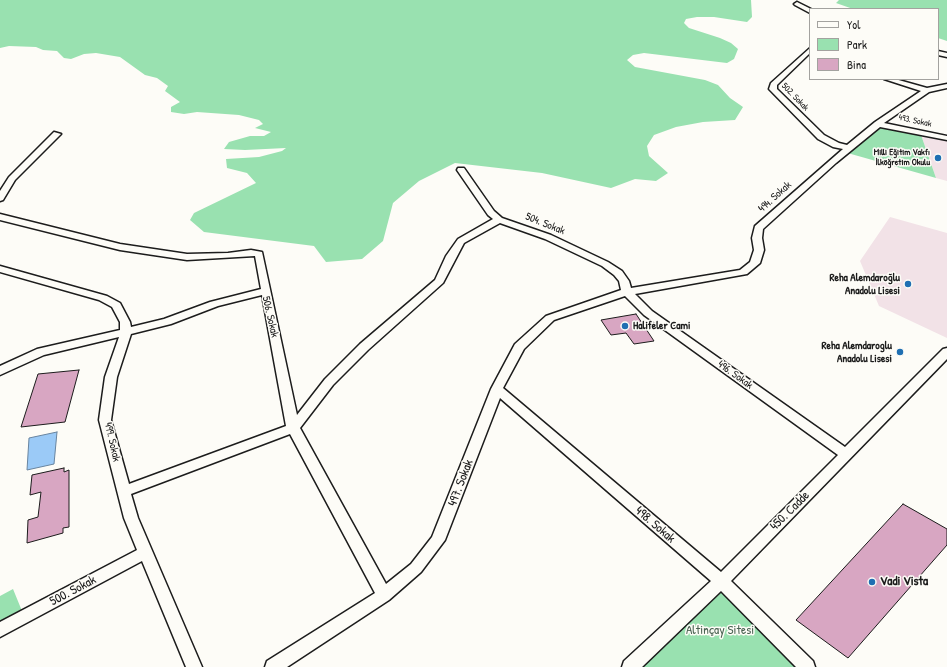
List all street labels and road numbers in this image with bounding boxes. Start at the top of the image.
street label: 502. Sokak [779,81,811,113]
street label: 493. Sokak [898,112,932,130]
street label: 494. Sokak [756,179,794,215]
street label: 504. Sokak [523,210,567,238]
street label: 506. Sokak [259,295,281,339]
street label: 496. Sokak [715,358,755,392]
street label: 499. Sokak [101,421,123,463]
street label: 497. Sokak [445,457,477,509]
street label: 450. Cadde [767,488,813,534]
street label: 498. Sokak [632,503,678,547]
street label: 500. Sokak [47,572,99,610]

